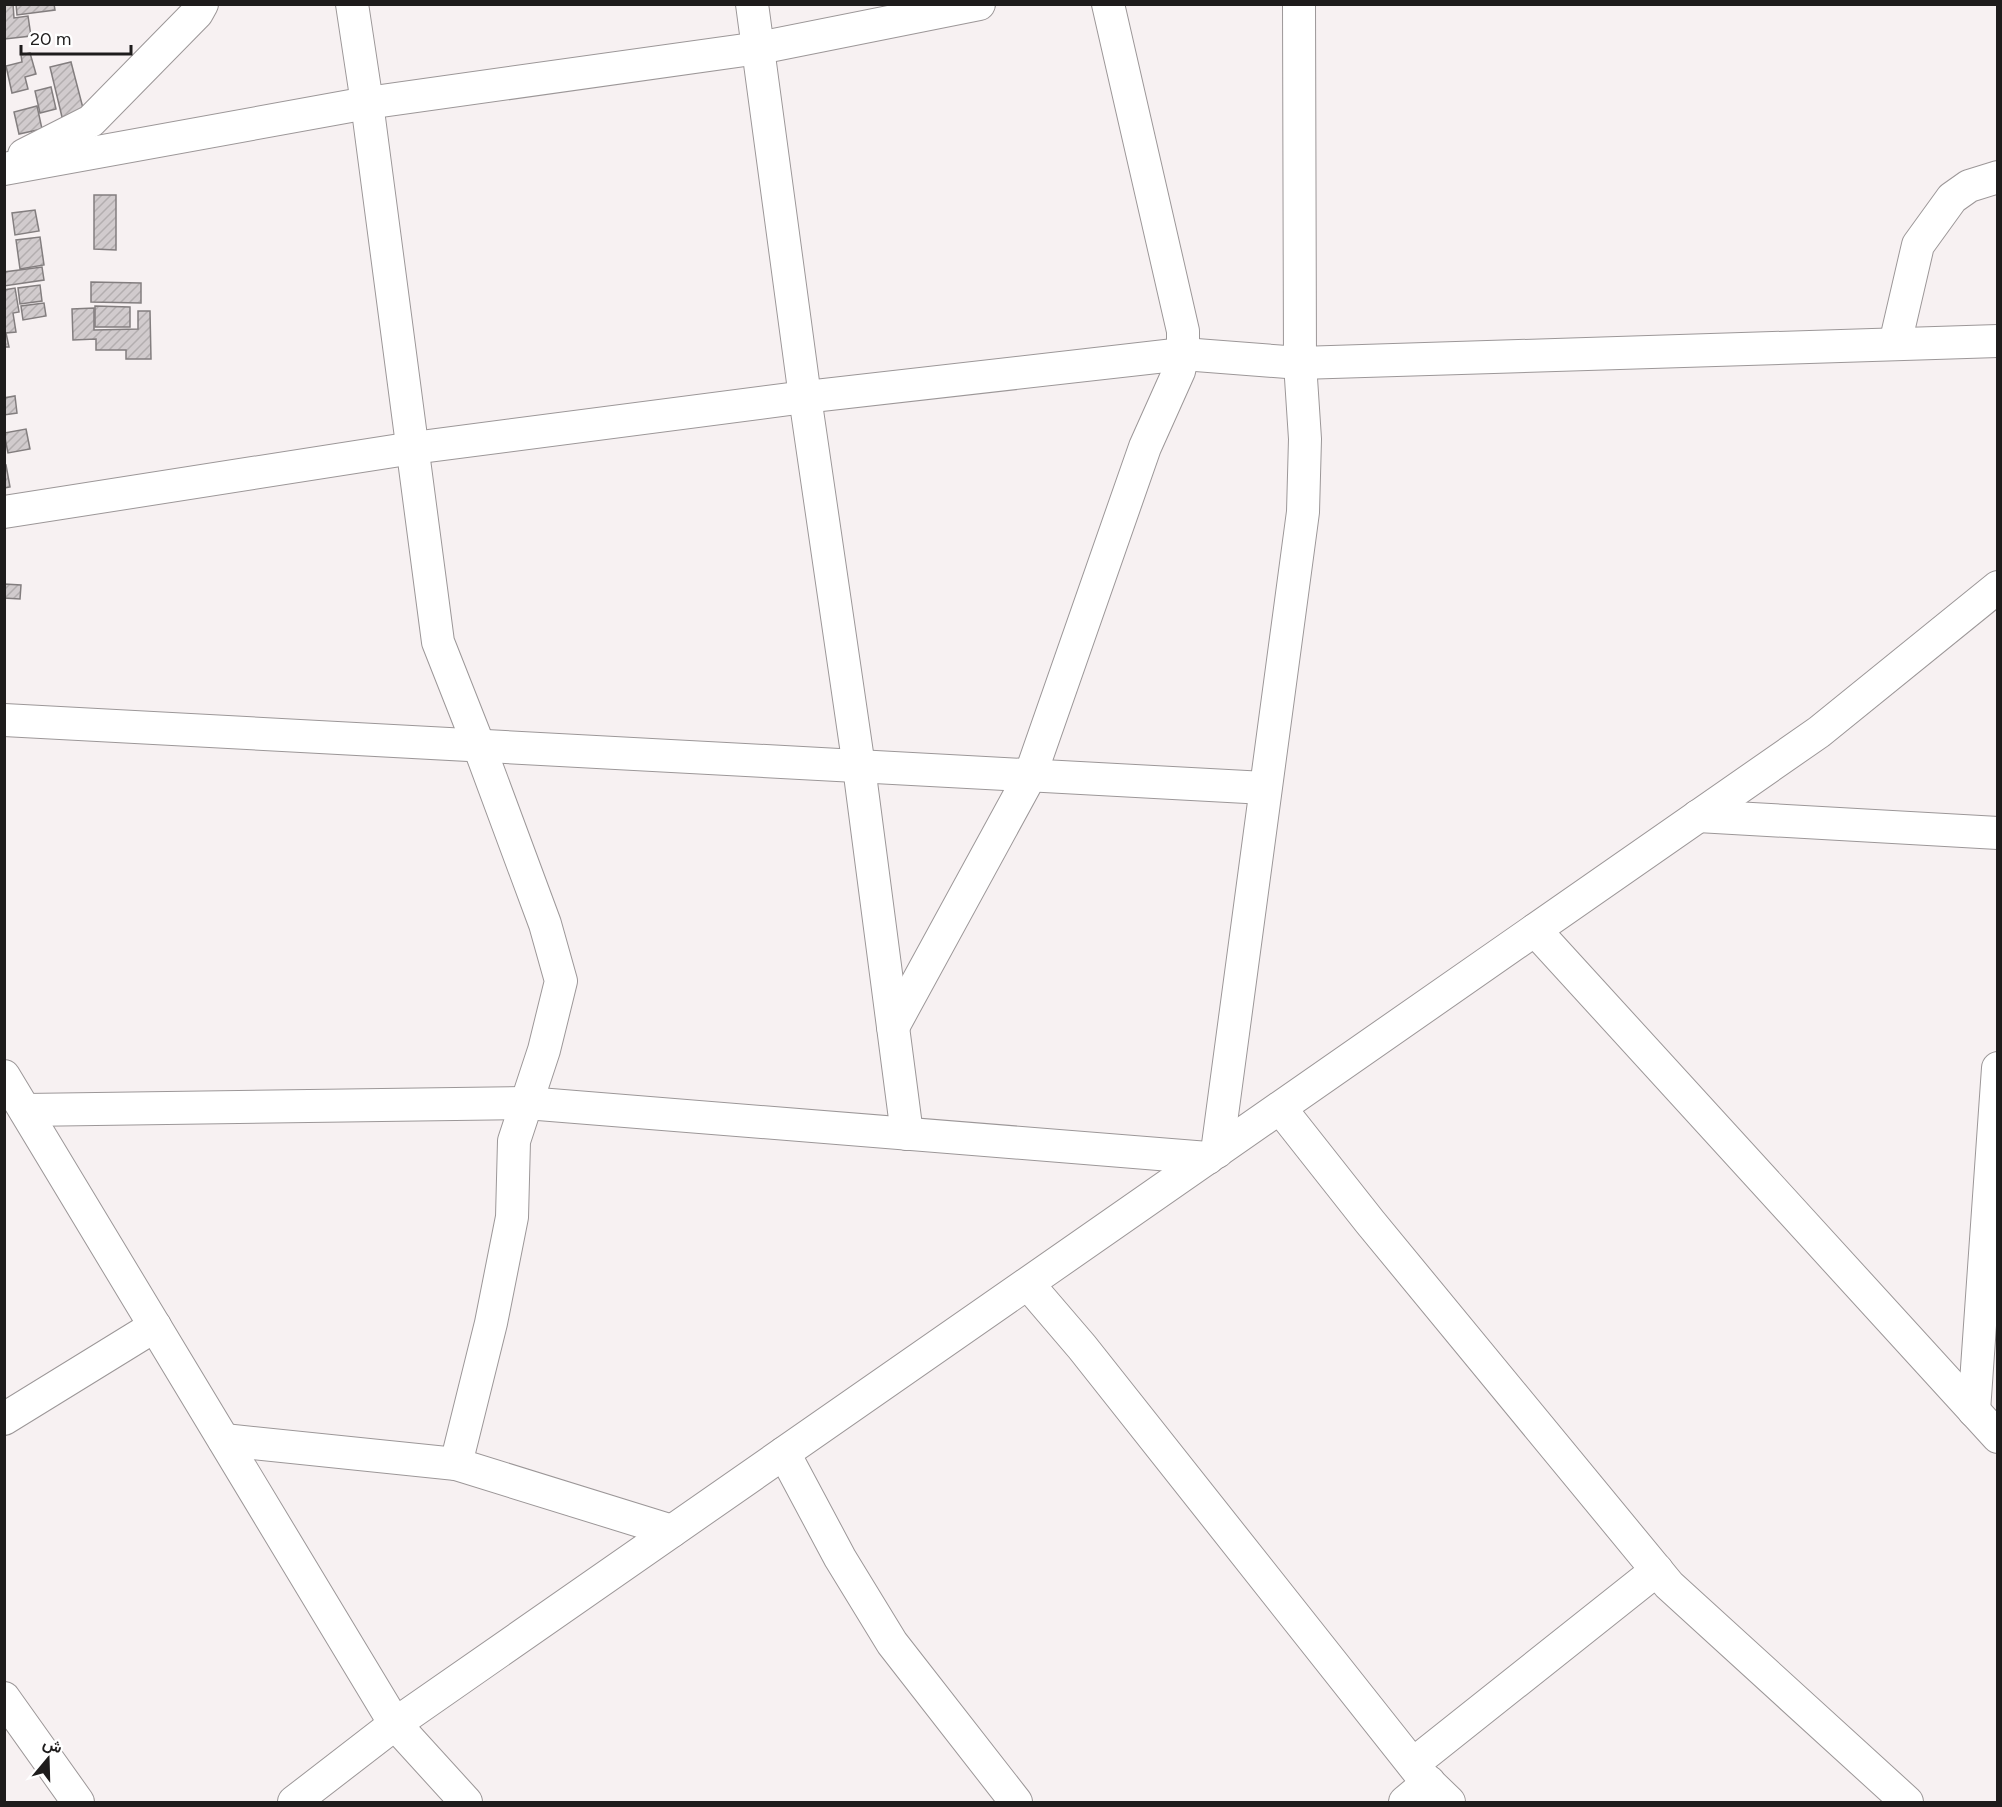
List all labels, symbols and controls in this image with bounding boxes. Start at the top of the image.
scale bar [21,18,130,56]
text: 20 m [30,28,71,50]
north arrow [18,1729,78,1789]
text: ش [41,1733,65,1757]

